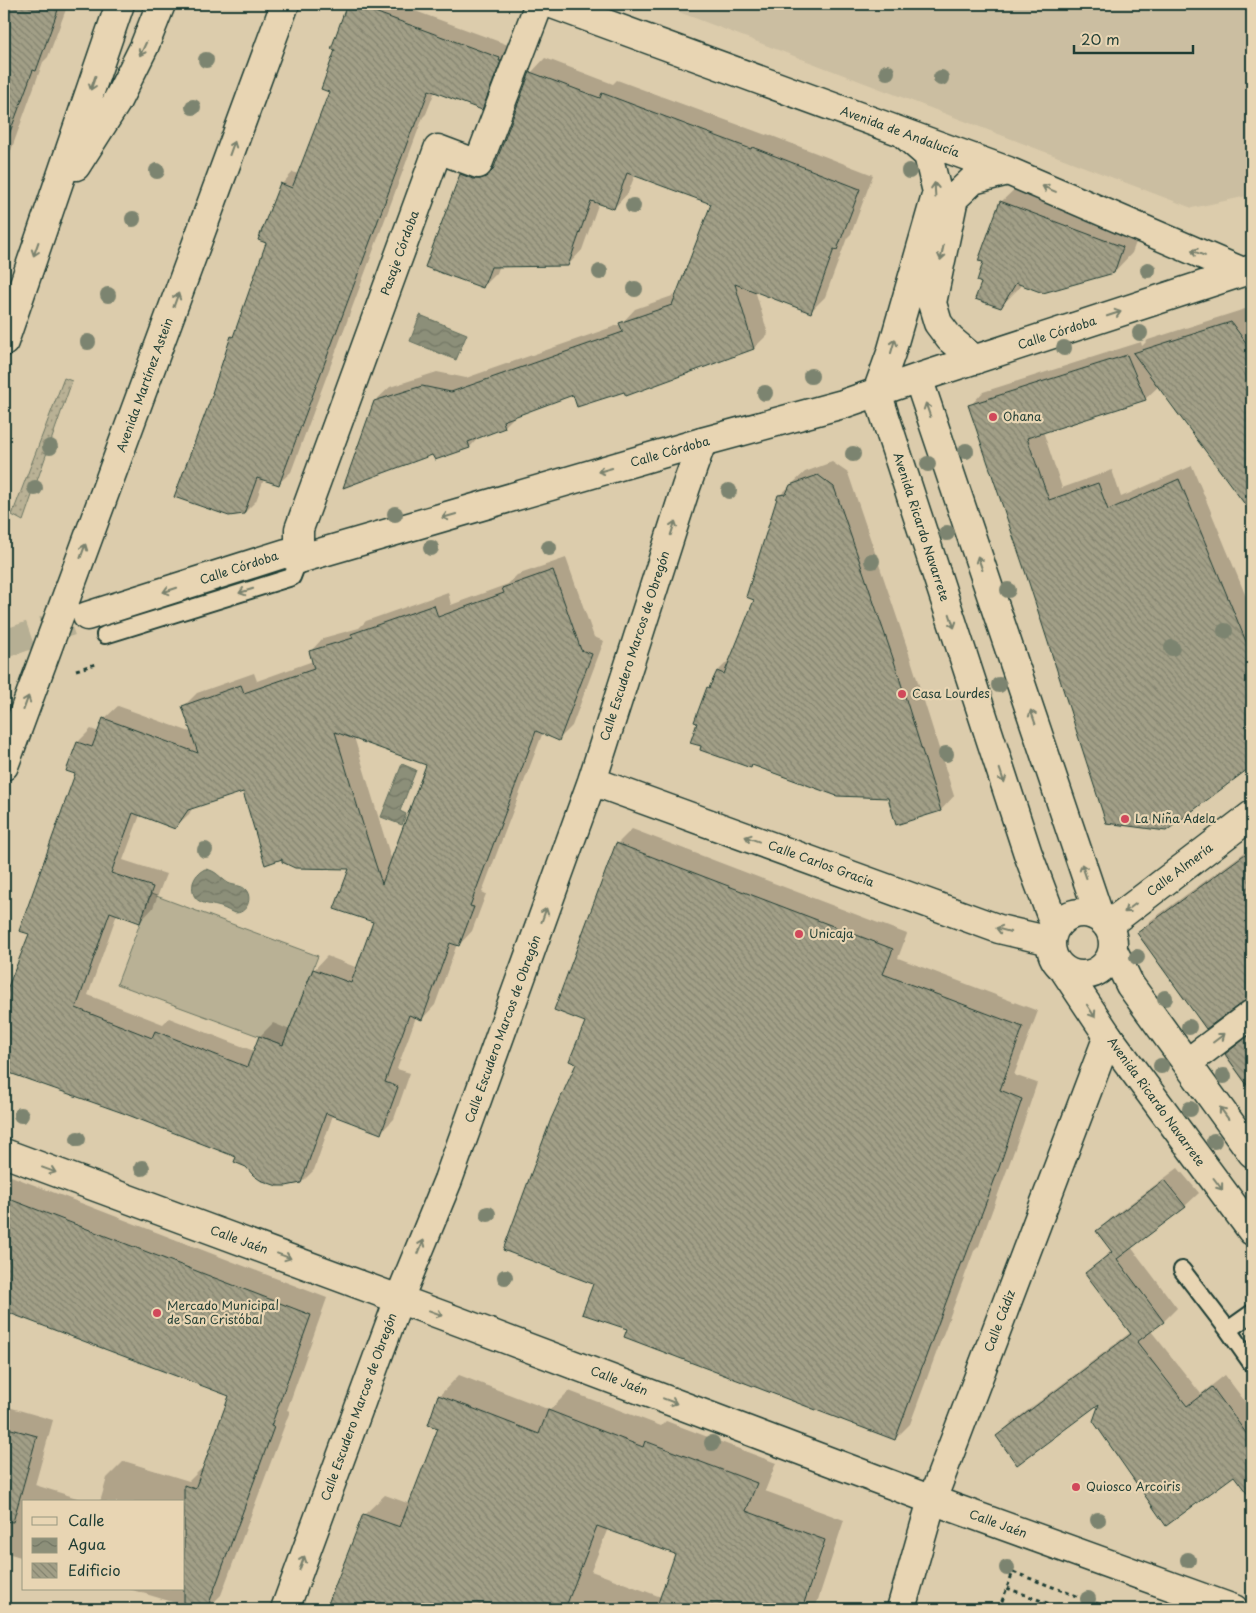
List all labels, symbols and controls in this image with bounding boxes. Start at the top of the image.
scale bar [1074,22,1192,54]
text: 20 m [1081,27,1120,50]
one-way arrow [137,41,147,56]
one-way arrow [88,75,98,91]
street label: Avenida de Andalucía [838,101,963,161]
one-way arrow [228,141,237,156]
one-way arrow [930,183,940,199]
one-way arrow [1042,184,1057,193]
street label: Pasaje Córdoba [375,207,423,298]
one-way arrow [31,241,40,256]
one-way arrow [937,245,946,261]
one-way arrow [1191,248,1206,258]
one-way arrow [172,293,181,308]
one-way arrow [1105,309,1121,319]
street label: Calle Córdoba [1015,311,1099,353]
street label: Avenida Martínez Astein [111,315,177,454]
one-way arrow [888,339,898,355]
one-way arrow [923,402,932,418]
place label: Ohana [1003,407,1042,425]
marker: Ohana [987,411,999,423]
street label: Calle Córdoba [628,431,712,471]
street label: Avenida Ricardo Navarrete [889,450,955,604]
one-way arrow [598,466,614,476]
one-way arrow [442,511,458,521]
one-way arrow [668,520,678,536]
one-way arrow [79,544,88,559]
street label: Calle Córdoba [197,546,281,588]
street label: Calle Escudero Marcos de Obregón [595,548,673,743]
one-way arrow [975,556,985,572]
one-way arrow [163,585,179,595]
one-way arrow [238,587,254,597]
one-way arrow [948,613,958,629]
place label: Casa Lourdes [912,684,990,702]
marker: Casa Lourdes [896,688,908,700]
one-way arrow [22,696,31,712]
one-way arrow [1027,710,1037,726]
one-way arrow [998,768,1008,784]
place label: La Niña Adela [1135,809,1216,827]
marker: La Niña Adela [1119,813,1131,825]
one-way arrow [744,834,760,843]
street label: Calle Carlos Gracia [766,835,878,891]
street label: Calle Almería [1143,838,1217,900]
one-way arrow [1079,864,1089,880]
one-way arrow [1123,903,1137,913]
one-way arrow [540,907,549,923]
place label: Unicaja [809,924,854,942]
one-way arrow [996,925,1012,934]
marker: Unicaja [793,928,805,940]
street label: Calle Escudero Marcos de Obregón [460,932,545,1125]
one-way arrow [1086,1003,1096,1017]
street label: Avenida Ricardo Navarrete [1104,1033,1210,1170]
one-way arrow [1212,1033,1226,1043]
one-way arrow [1218,1107,1229,1121]
one-way arrow [41,1166,57,1175]
one-way arrow [1212,1177,1223,1190]
street label: Calle Jaén [208,1220,271,1258]
one-way arrow [417,1240,426,1255]
one-way arrow [276,1252,291,1261]
street label: Calle Cádiz [979,1287,1019,1354]
place label: Mercado Municipal de San Cristóbal [167,1296,279,1328]
marker: Mercado Municipal de San Cristóbal [151,1307,163,1319]
one-way arrow [428,1309,444,1318]
street label: Calle Escudero Marcos de Obregón [316,1310,401,1503]
street label: Calle Jaén [588,1361,651,1399]
one-way arrow [662,1397,677,1406]
place label: Quiosco Arcoiris [1086,1477,1181,1495]
marker: Quiosco Arcoiris [1070,1481,1082,1493]
legend [22,1500,185,1590]
street label: Calle Jaén [967,1504,1030,1542]
text: Calle [68,1508,105,1531]
text: Agua [68,1532,106,1555]
one-way arrow [298,1556,307,1572]
text: Edificio [68,1558,121,1581]

